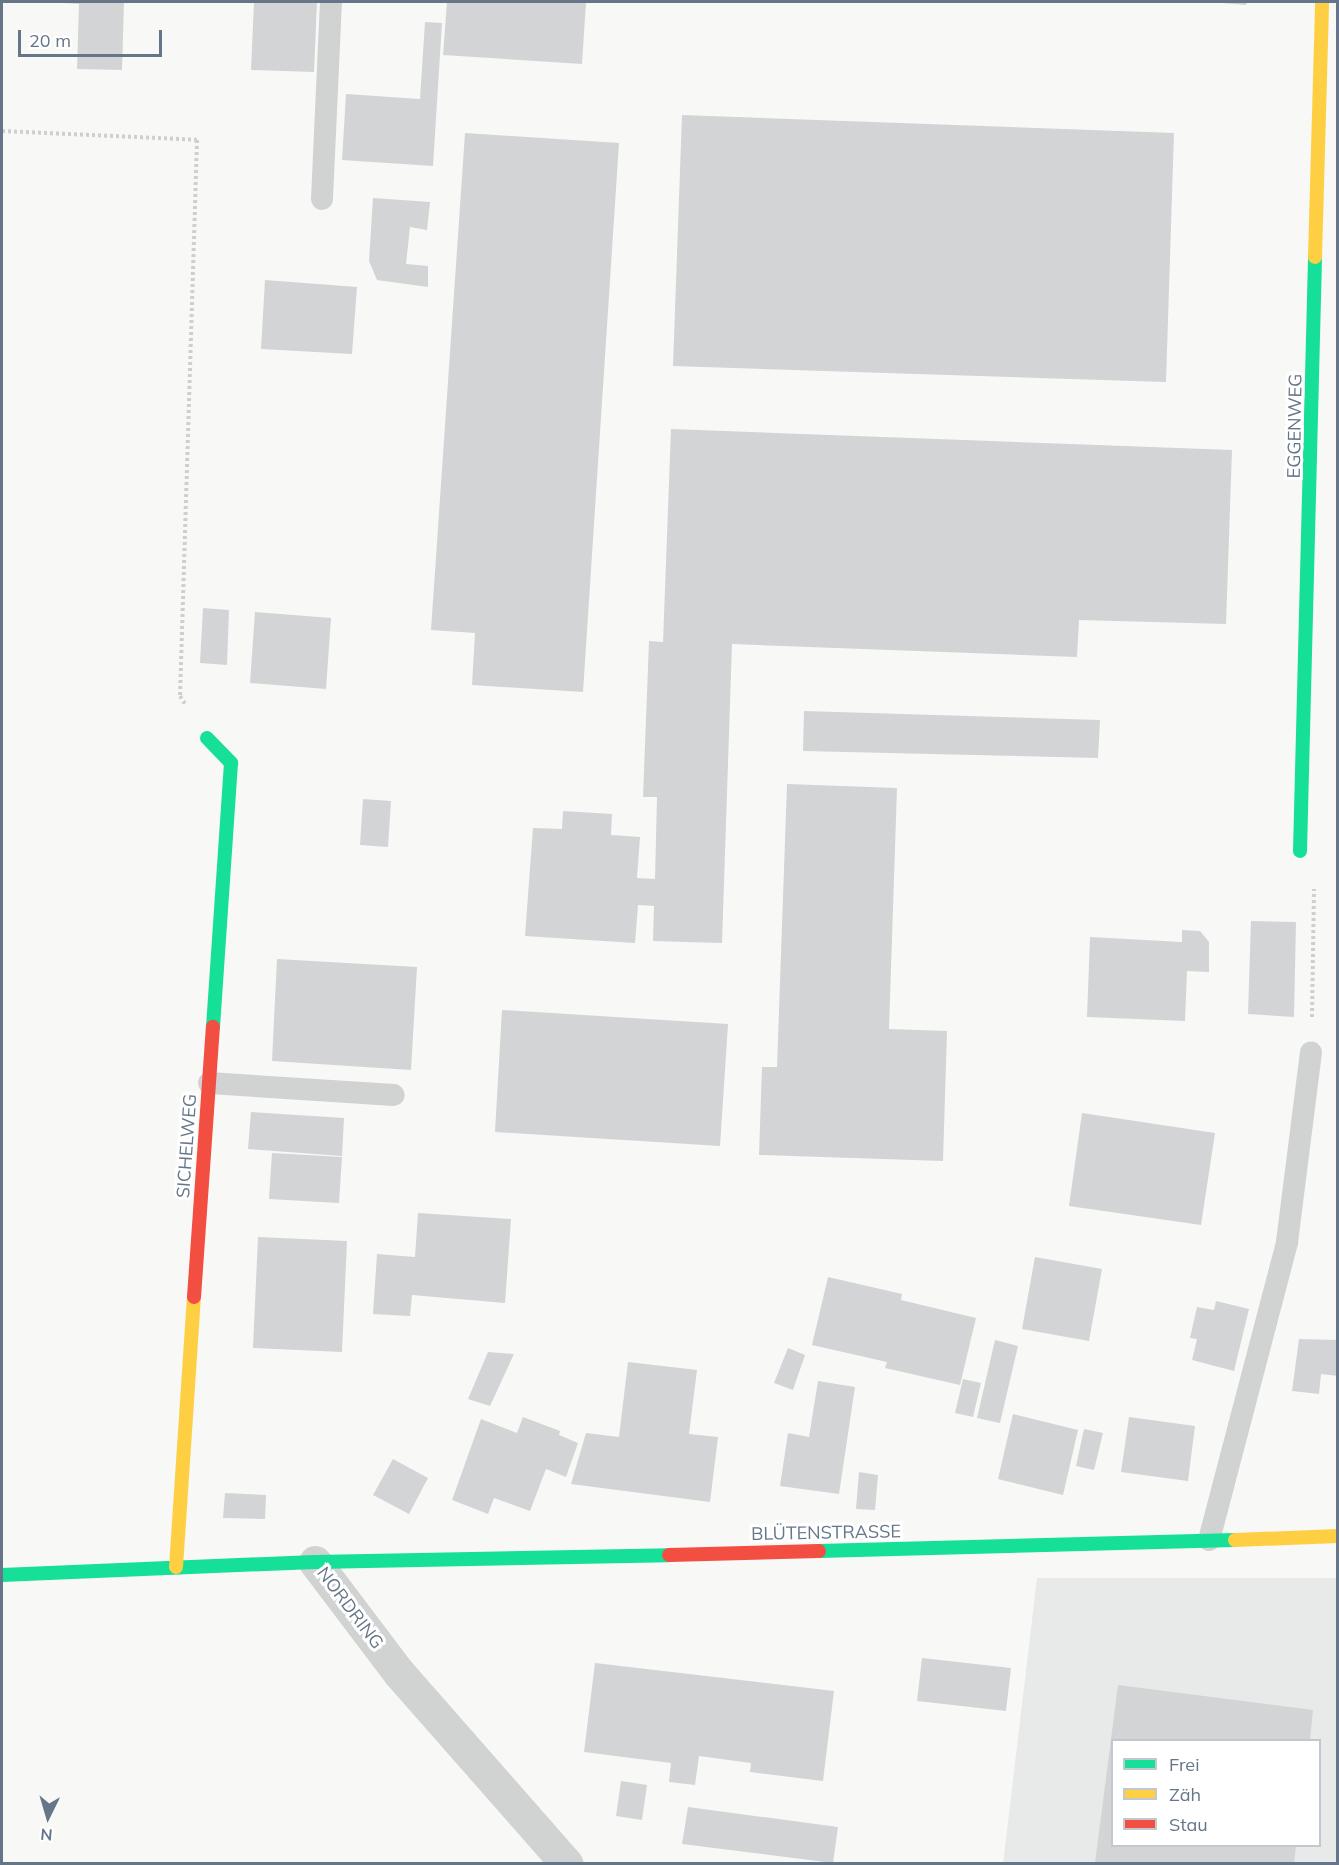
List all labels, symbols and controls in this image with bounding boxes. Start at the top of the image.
scale bar [21,18,165,56]
text: 20 m [29,29,71,52]
street label: EGGENWEG [1283,374,1307,478]
street label: SICHELWEG [173,1093,201,1199]
street label: BLÜTENSTRASSE [751,1521,901,1545]
street label: NORDRING [312,1563,388,1653]
legend [1111,1739,1321,1847]
text: Frei [1169,1753,1199,1776]
text: Zäh [1169,1783,1201,1806]
north arrow [18,1787,78,1847]
text: Stau [1169,1813,1208,1836]
text: N [40,1824,53,1845]

